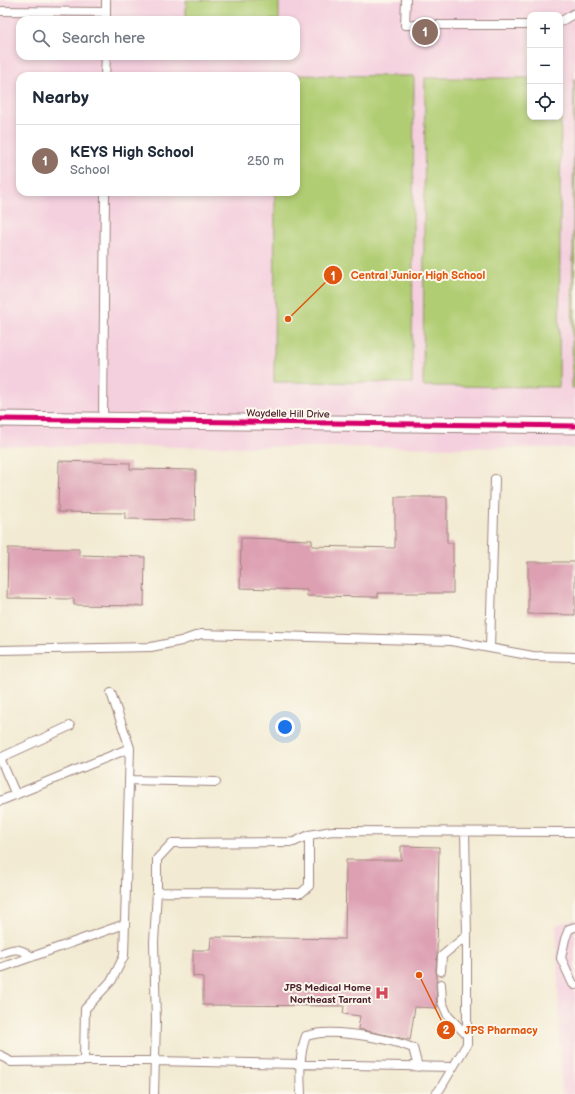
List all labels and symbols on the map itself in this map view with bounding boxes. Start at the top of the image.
pin: 1 [412,17,438,47]
callout: Central Junior High School [323,264,493,287]
text: 1 [330,269,336,284]
text: Central Junior High School [351,269,485,282]
street label: Waydelle Hill Drive [246,407,330,421]
your location [275,717,295,737]
place label: JPS Medical Home Northeast Tarrant [284,982,372,1006]
hospital icon: JPS Medical Home Northeast Tarrant [374,985,390,1001]
callout: JPS Pharmacy [436,1019,545,1042]
text: 2 [442,1023,450,1038]
text: JPS Pharmacy [465,1024,537,1037]

